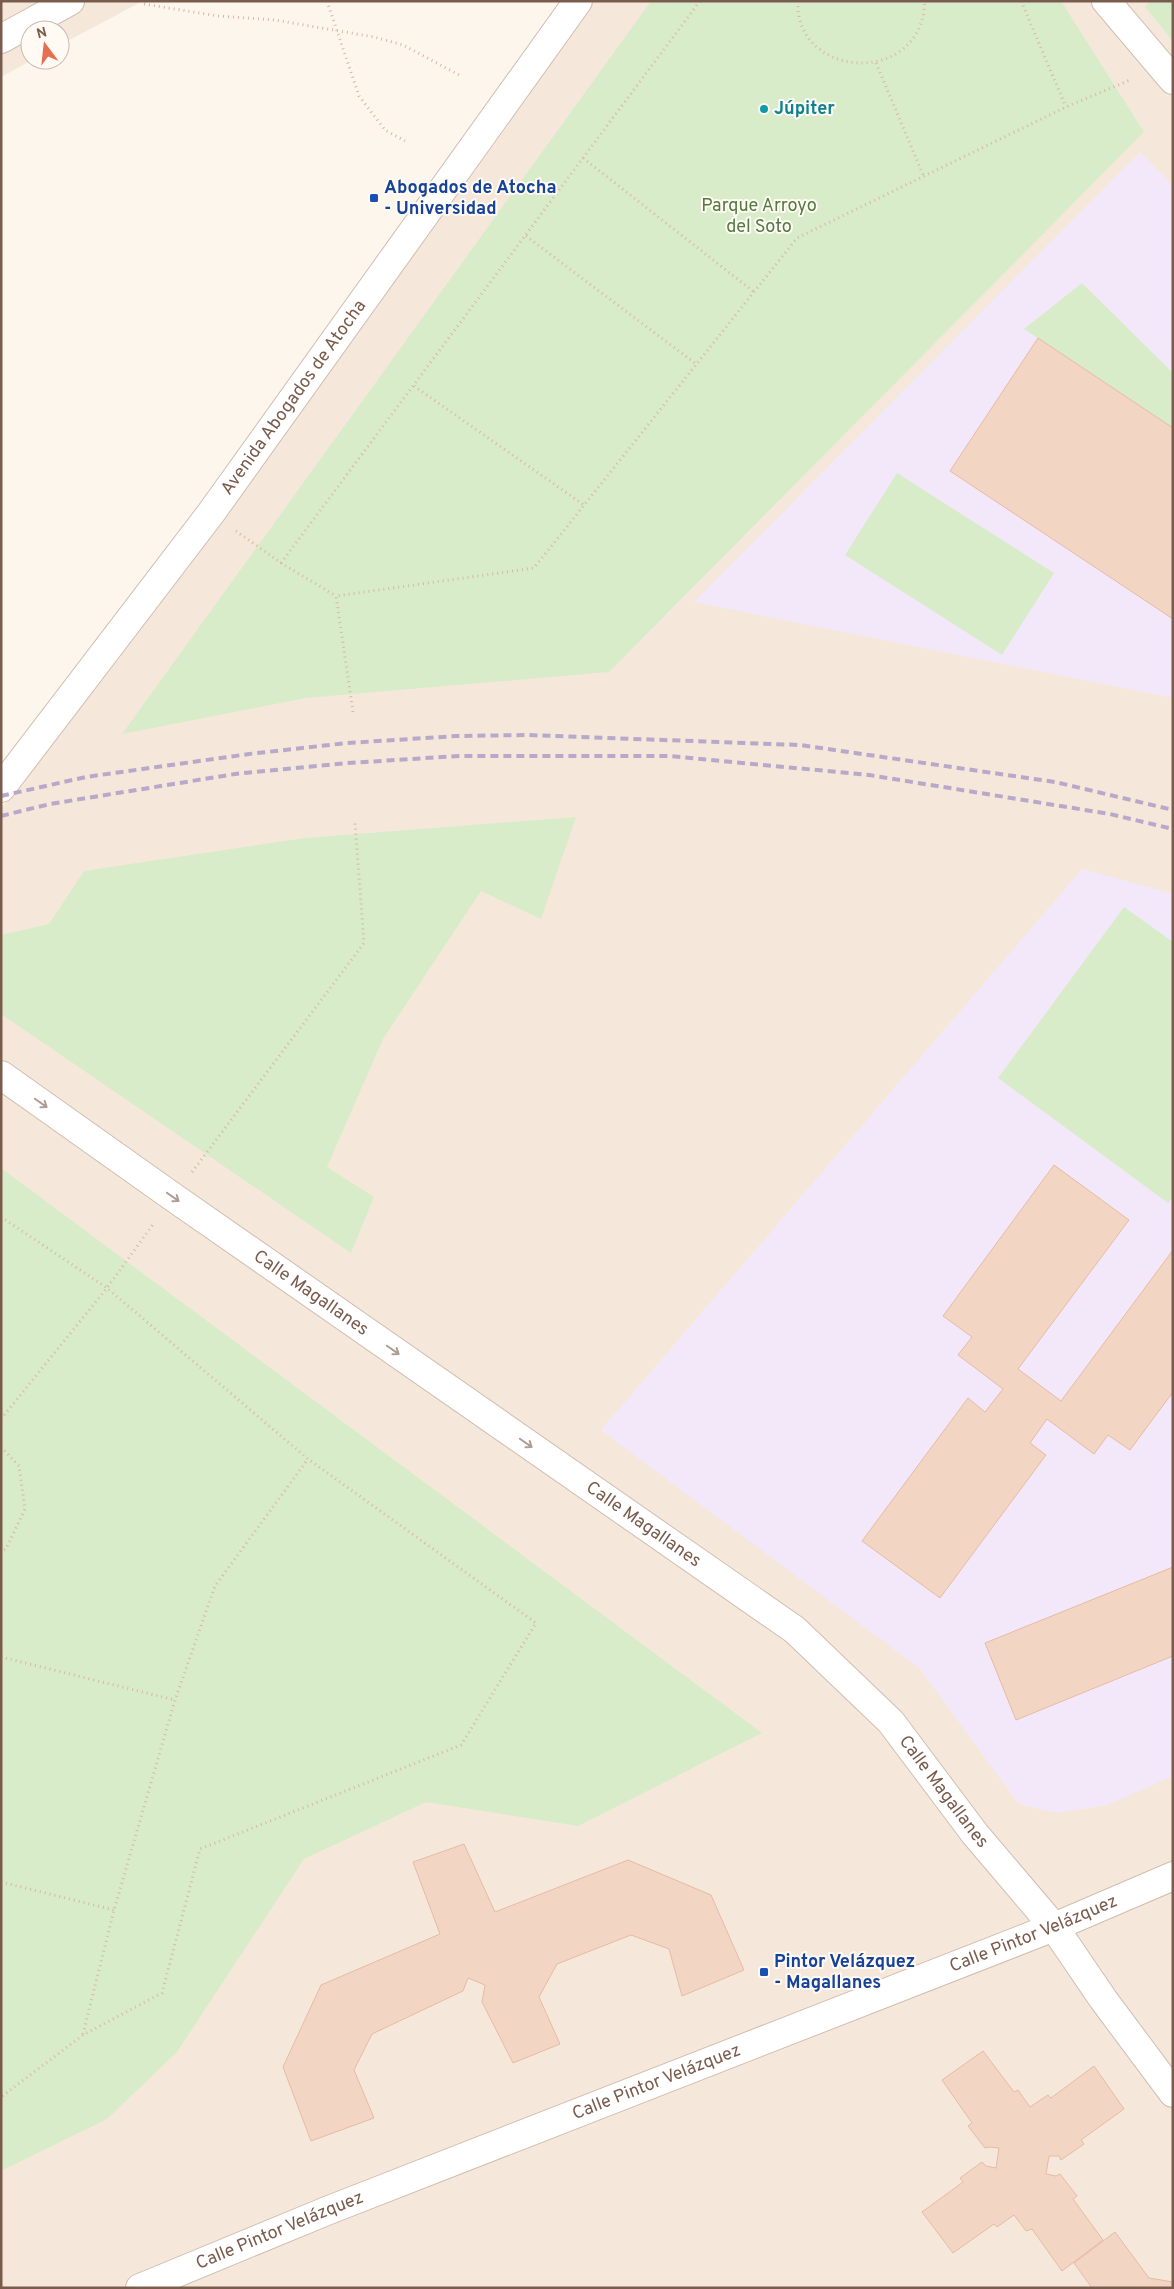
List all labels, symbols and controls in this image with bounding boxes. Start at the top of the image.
north arrow [20,20,70,70]
text: N [35,24,49,43]
place label: Júpiter [774,98,835,121]
marker: Júpiter [758,103,770,115]
place label: Abogados de Atocha - Universidad [384,177,557,221]
marker: Abogados de Atocha - Universidad [368,192,380,204]
park label: Parque Arroyo del Soto [701,195,817,239]
street label: Avenida Abogados de Atocha [216,295,371,500]
one-way arrow [34,1098,48,1108]
one-way arrow [166,1192,180,1202]
street label: Calle Magallanes [249,1245,373,1341]
one-way arrow [386,1345,400,1355]
one-way arrow [519,1438,533,1448]
street label: Calle Magallanes [581,1476,706,1573]
street label: Calle Magallanes [894,1731,993,1853]
street label: Calle Pintor Velázquez [946,1890,1121,1978]
place label: Pintor Velázquez - Magallanes [774,1951,915,1995]
marker: Pintor Velázquez - Magallanes [758,1966,770,1978]
street label: Calle Pintor Velázquez [569,2039,744,2125]
street label: Calle Pintor Velázquez [192,2186,367,2275]

